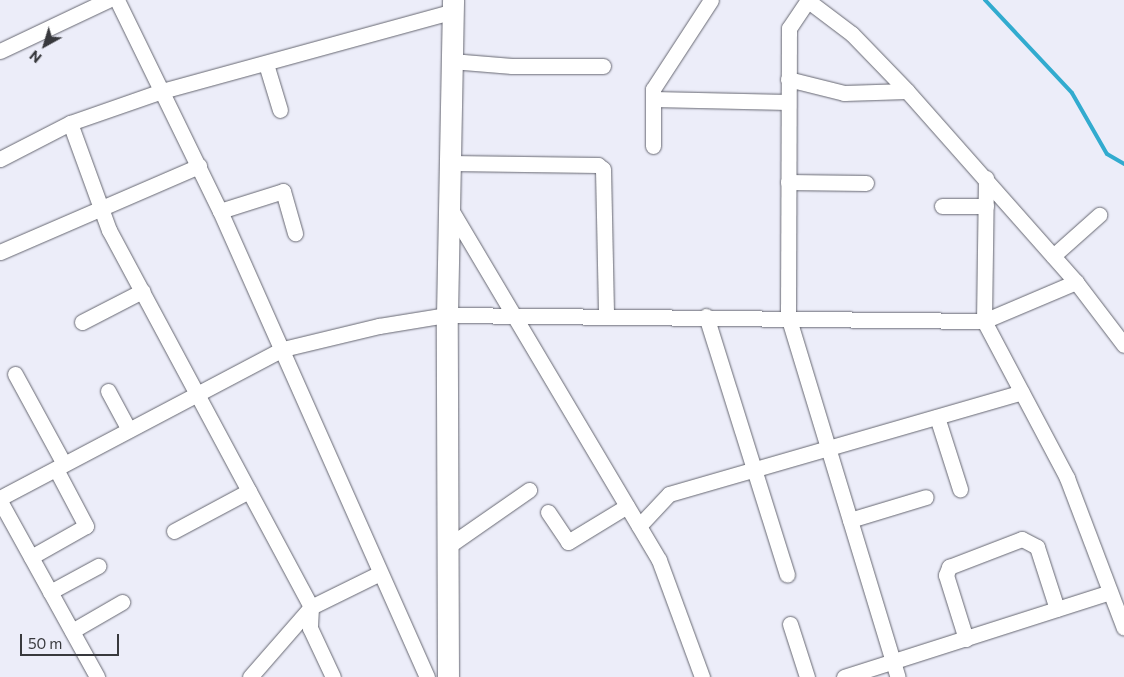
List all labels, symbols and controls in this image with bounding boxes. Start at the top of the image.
north arrow [20,20,70,70]
text: N [26,47,45,67]
scale bar [22,624,121,656]
text: 50 m [28,634,62,652]

